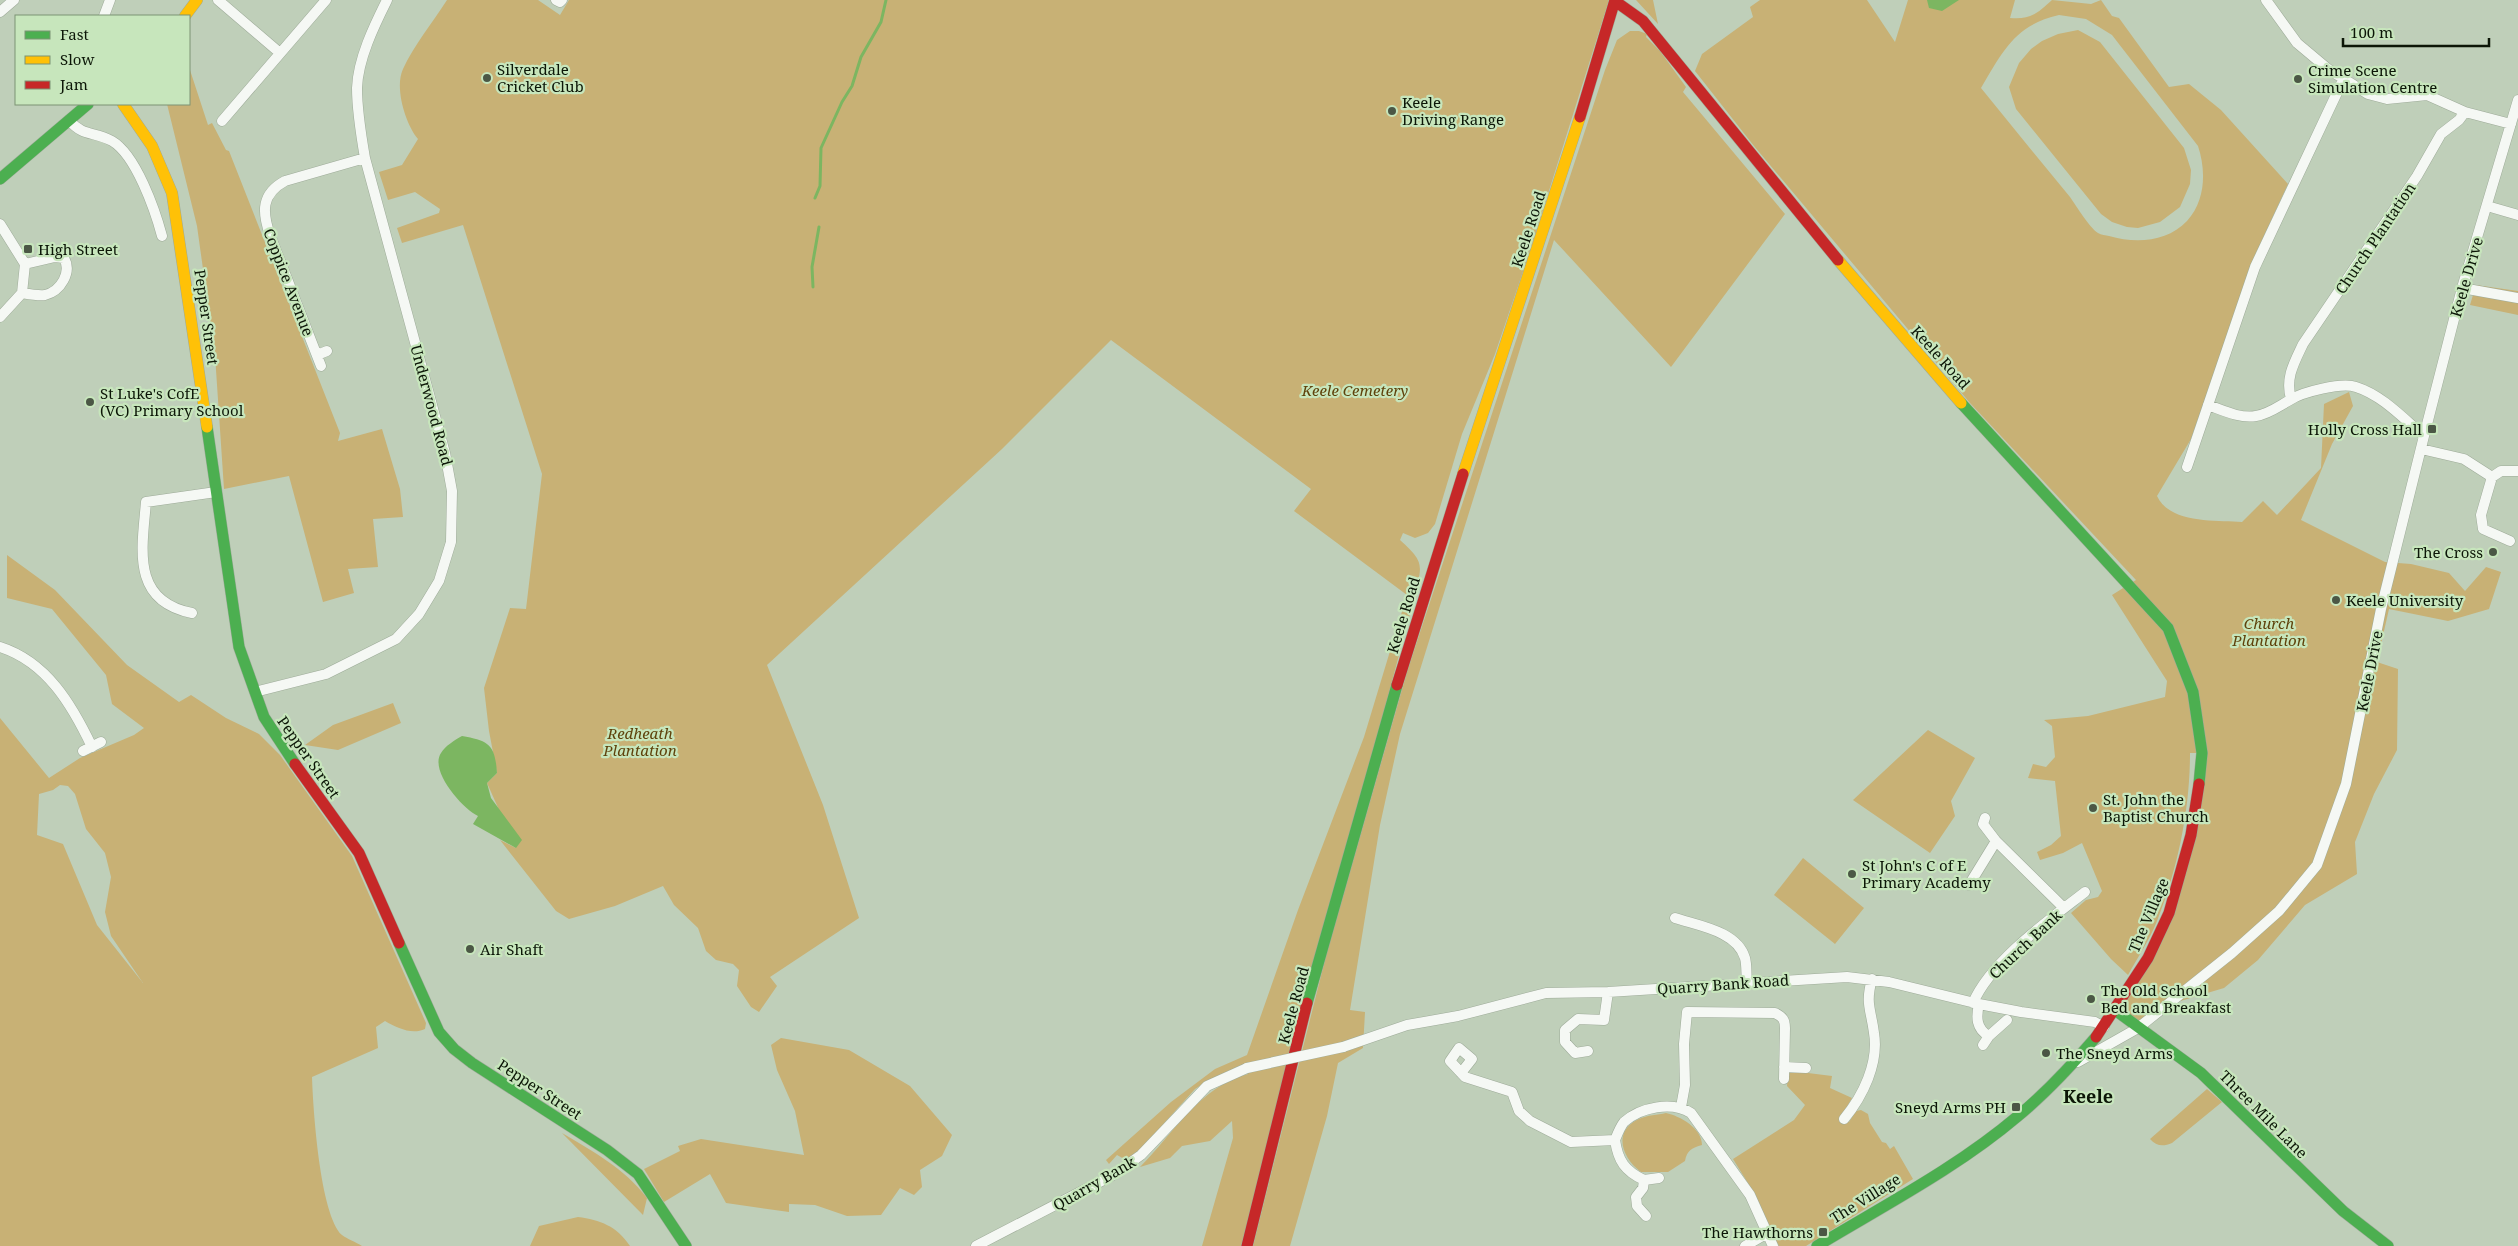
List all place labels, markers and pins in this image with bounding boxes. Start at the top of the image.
place label: Silverdale Cricket Club [497,59,584,96]
place label: Crime Scene Simulation Centre [2308,60,2437,97]
marker: Silverdale Cricket Club [481,72,493,84]
marker: Crime Scene Simulation Centre [2292,73,2304,85]
place label: Keele Driving Range [1402,92,1504,129]
marker: Keele Driving Range [1386,105,1398,117]
place label: High Street [38,239,118,259]
marker: High Street [22,243,34,255]
place label: St Luke's CofE (VC) Primary School [100,383,244,420]
marker: St Luke's CofE (VC) Primary School [84,396,96,408]
place label: Holly Cross Hall [2308,419,2422,439]
marker: Holly Cross Hall [2426,423,2438,435]
place label: The Cross [2414,542,2483,562]
marker: The Cross [2487,546,2499,558]
place label: Keele University [2346,590,2464,610]
marker: Keele University [2330,594,2342,606]
place label: St. John the Baptist Church [2103,789,2209,826]
marker: St. John the Baptist Church [2087,802,2099,814]
place label: St John's C of E Primary Academy [1862,855,1991,892]
marker: St John's C of E Primary Academy [1846,868,1858,880]
place label: Air Shaft [480,939,543,959]
marker: Air Shaft [464,943,476,955]
place label: The Old School Bed and Breakfast [2101,980,2231,1017]
marker: The Old School Bed and Breakfast [2085,993,2097,1005]
place label: The Sneyd Arms [2056,1043,2173,1063]
marker: The Sneyd Arms [2040,1047,2052,1059]
place label: Sneyd Arms PH [1895,1097,2006,1117]
marker: Sneyd Arms PH [2010,1101,2022,1113]
place label: The Hawthorns [1702,1222,1813,1242]
marker: The Hawthorns [1817,1226,1829,1238]

